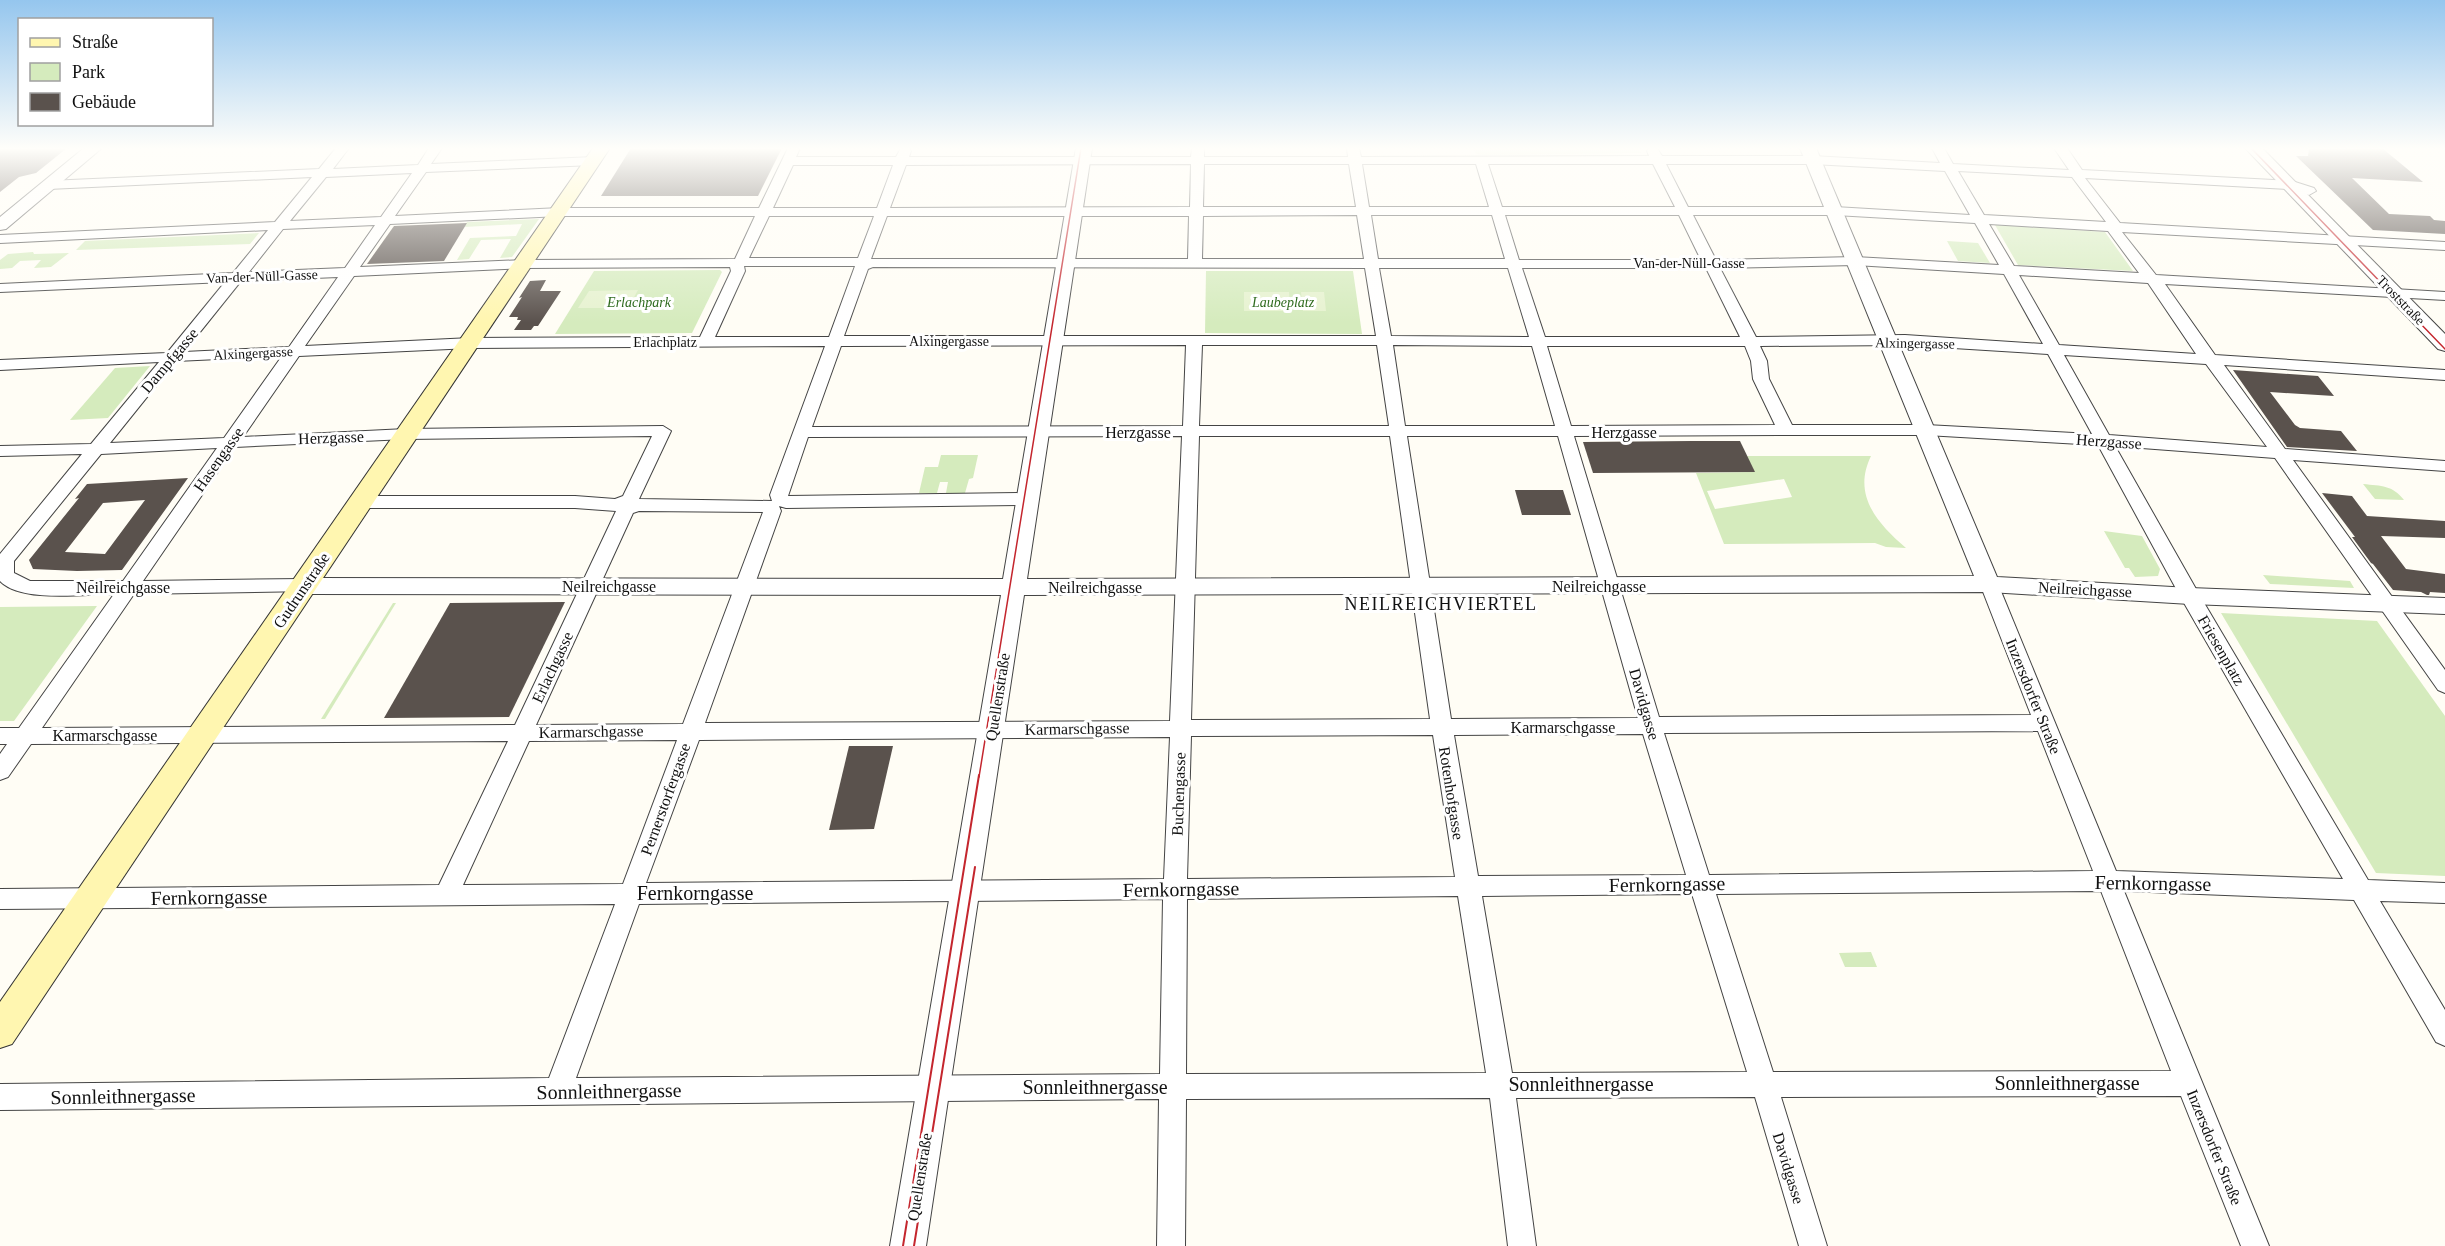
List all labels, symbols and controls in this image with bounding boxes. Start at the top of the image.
legend [18,18,213,126]
text: Straße [72,32,118,52]
text: Park [72,62,105,82]
text: Gebäude [72,92,136,112]
street label: Van-der-Nüll-Gasse [1633,256,1745,271]
street label: Van-der-Nüll-Gasse [206,267,318,286]
street label: Troststraße [2374,273,2428,328]
park label: Erlachpark [606,295,672,310]
park label: Laubeplatz [1251,295,1315,310]
street label: Dampfgasse [137,325,202,397]
street label: Alxingergasse [909,334,989,349]
street label: Erlachplatz [633,335,697,350]
street label: Alxingergasse [1875,335,1955,352]
street label: Alxingergasse [213,344,293,363]
street label: Hasengasse [190,424,248,495]
street label: Herzgasse [1105,424,1171,442]
street label: Herzgasse [1591,424,1657,442]
street label: Herzgasse [298,428,364,448]
street label: Herzgasse [2076,431,2142,453]
street label: Gudrunstraße [270,549,333,631]
street label: Neilreichgasse [562,578,656,596]
street label: Neilreichgasse [1552,578,1646,596]
street label: Neilreichgasse [76,579,170,597]
street label: Neilreichgasse [1048,579,1142,597]
street label: Neilreichgasse [2037,579,2132,601]
district label: NEILREICHVIERTEL [1345,594,1537,614]
street label: Friesenplatz [2194,612,2248,689]
street label: Erlachgasse [529,629,577,706]
street label: Inzersdorfer Straße [2003,636,2064,756]
street label: Quellenstraße [982,652,1013,742]
street label: Davidgasse [1625,666,1663,742]
street label: Karmarschgasse [1024,719,1130,739]
street label: Karmarschgasse [1511,719,1615,737]
street label: Karmarschgasse [538,722,644,742]
street label: Karmarschgasse [53,727,157,745]
street label: Pernerstorfergasse [637,741,695,858]
street label: Rotenhofgasse [1435,745,1467,841]
street label: Buchengasse [1169,752,1189,836]
street label: Fernkorngasse [2094,871,2212,896]
street label: Fernkorngasse [1608,872,1726,897]
street label: Fernkorngasse [1122,877,1240,902]
street label: Fernkorngasse [637,882,753,905]
street label: Fernkorngasse [150,885,268,910]
street label: Sonnleithnergasse [1994,1072,2140,1095]
street label: Sonnleithnergasse [1508,1073,1654,1096]
street label: Sonnleithnergasse [1022,1076,1168,1099]
street label: Sonnleithnergasse [536,1079,682,1104]
street label: Sonnleithnergasse [50,1084,196,1109]
street label: Inzersdorfer Straße [2184,1087,2245,1207]
street label: Davidgasse [1769,1130,1807,1206]
street label: Quellenstraße [904,1132,935,1222]

